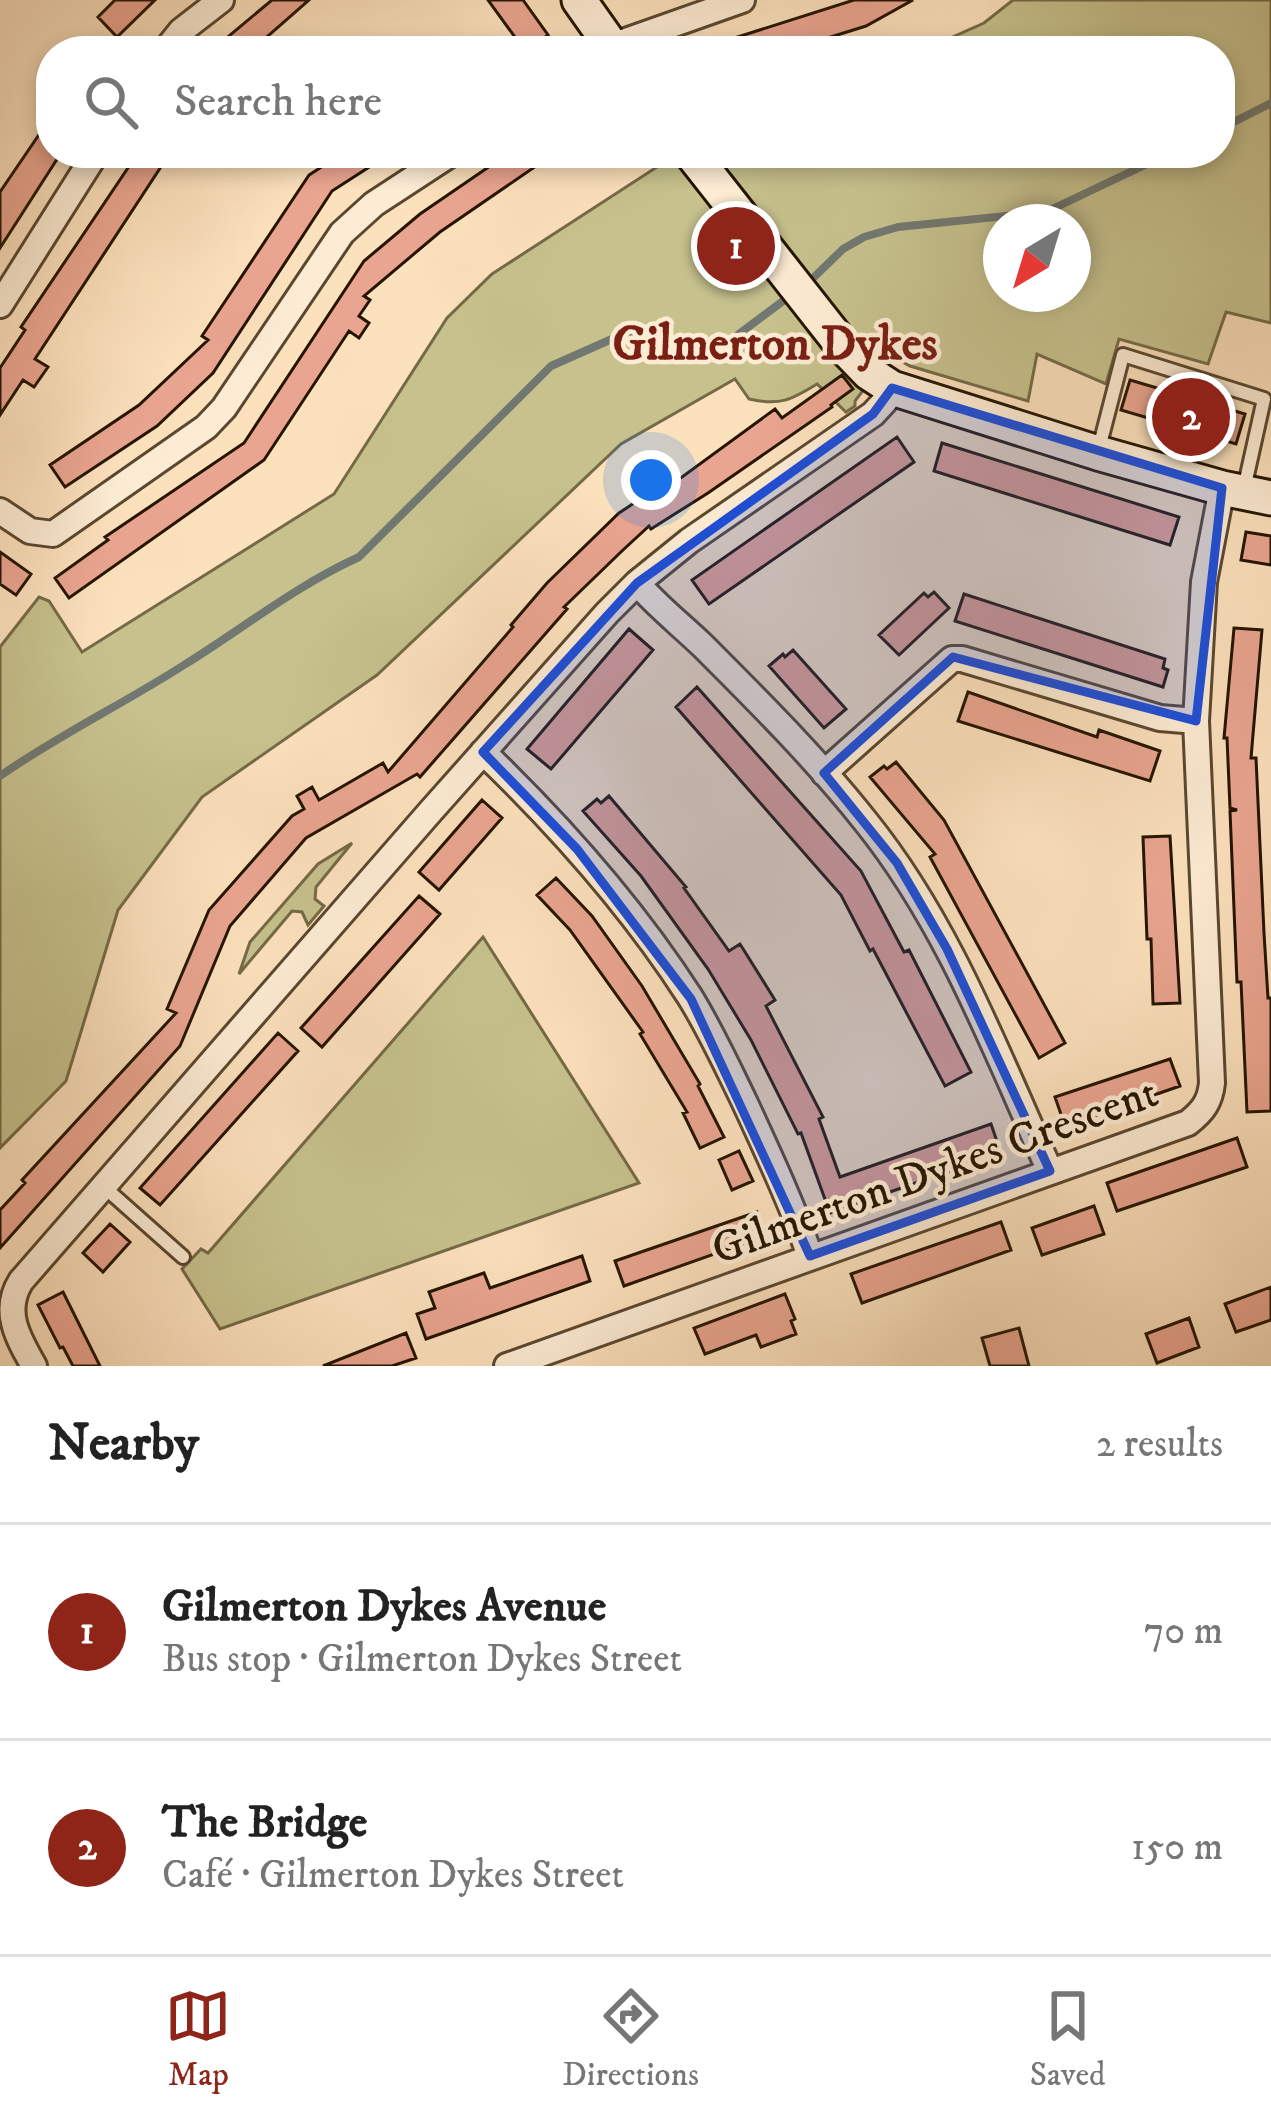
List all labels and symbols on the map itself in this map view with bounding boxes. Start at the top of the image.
pin: 1 [697,201,775,291]
north arrow [983,204,1091,312]
district label: Gilmerton Dykes [612,315,938,375]
pin: 2 [1152,372,1230,462]
your location [621,450,681,510]
street label: Gilmerton Dykes Crescent [704,1065,1166,1279]

